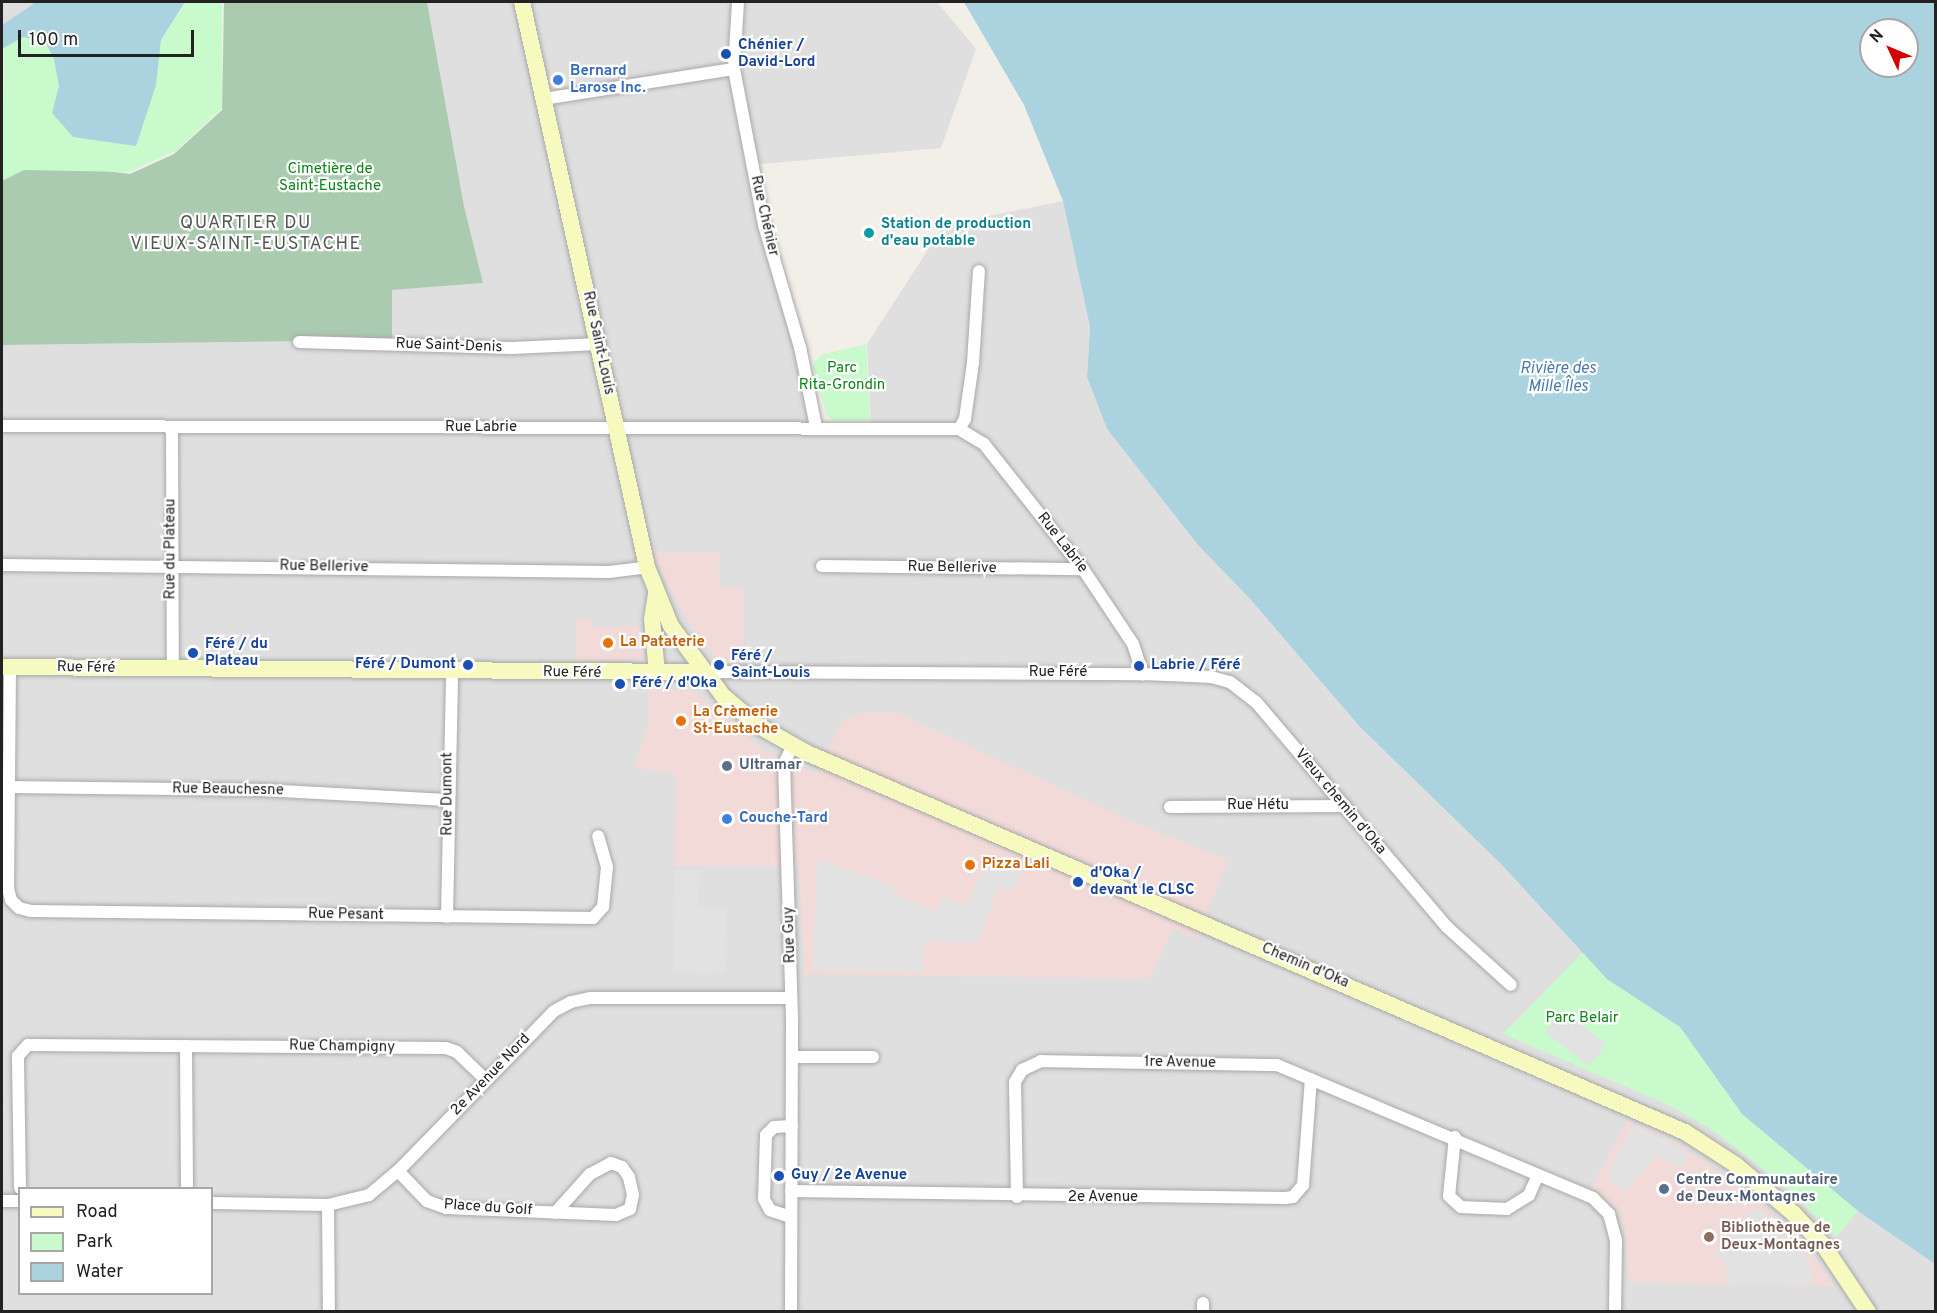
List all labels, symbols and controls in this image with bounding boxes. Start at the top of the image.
scale bar [21,18,196,56]
north arrow [1859,18,1919,78]
text: N [1866,26,1889,48]
text: 100 m [29,29,78,52]
place label: Chénier / David-Lord [738,36,815,71]
marker: Chénier / David-Lord [719,47,733,61]
place label: Bernard Larose Inc. [570,62,646,97]
marker: Bernard Larose Inc. [551,73,565,87]
park label: Cimetière de Saint-Eustache [279,160,381,195]
street label: Rue Chénier [746,174,782,258]
district label: QUARTIER DU VIEUX-SAINT-EUSTACHE [130,214,362,256]
place label: Station de production d'eau potable [881,215,1031,250]
marker: Station de production d'eau potable [862,226,876,240]
street label: Rue Saint-Louis [578,290,618,396]
street label: Rue Saint-Denis [395,335,503,357]
park label: Parc Rita-Grondin [799,359,885,394]
water label: Rivière des Mille Îles [1520,359,1596,397]
street label: Rue Labrie [445,419,517,437]
street label: Rue du Plateau [162,498,180,600]
street label: Rue Labrie [1033,509,1091,577]
street label: Rue Bellerive [279,557,369,577]
street label: Rue Bellerive [907,558,997,578]
place label: La Pataterie [620,634,705,652]
place label: Féré / du Plateau [205,635,268,670]
marker: La Pataterie [601,636,615,650]
marker: Féré / du Plateau [186,646,200,660]
place label: Féré / Saint-Louis [731,647,810,682]
place label: Féré / Dumont [355,656,456,674]
place label: Labrie / Féré [1151,657,1241,675]
street label: Rue Féré [57,658,115,678]
marker: Féré / Dumont [461,658,475,672]
marker: Féré / Saint-Louis [712,658,726,672]
marker: Labrie / Féré [1132,659,1146,673]
street label: Rue Féré [543,663,601,683]
street label: Rue Féré [1029,664,1087,682]
place label: Féré / d'Oka [632,675,717,693]
marker: Féré / d'Oka [613,677,627,691]
place label: La Crèmerie St-Eustache [693,703,778,738]
marker: La Crèmerie St-Eustache [674,714,688,728]
street label: Vieux chemin d'Oka [1291,745,1389,859]
street label: Rue Dumont [439,752,457,836]
place label: Ultramar [739,757,802,775]
marker: Ultramar [720,759,734,773]
street label: Rue Beauchesne [172,780,284,800]
street label: Rue Hétu [1227,797,1289,815]
place label: Couche-Tard [739,810,828,828]
marker: Couche-Tard [720,812,734,826]
place label: Pizza Lali [982,856,1050,874]
marker: Pizza Lali [963,858,977,872]
place label: d'Oka / devant le CLSC [1090,864,1195,899]
marker: d'Oka / devant le CLSC [1071,875,1085,889]
street label: Rue Pesant [308,905,384,925]
street label: Rue Guy [780,906,800,964]
street label: Chemin d'Oka [1259,940,1351,992]
park label: Parc Belair [1545,1010,1619,1028]
street label: 2e Avenue Nord [447,1030,535,1120]
street label: Rue Champigny [289,1037,395,1057]
street label: 1re Avenue [1143,1053,1217,1073]
place label: Guy / 2e Avenue [791,1167,908,1185]
marker: Guy / 2e Avenue [772,1169,786,1183]
place label: Centre Communautaire de Deux-Montagnes [1676,1171,1838,1206]
marker: Centre Communautaire de Deux-Montagnes [1657,1182,1671,1196]
legend [18,1187,213,1295]
street label: 2e Avenue [1068,1189,1138,1207]
street label: Place du Golf [443,1196,533,1220]
text: Road [76,1201,118,1224]
place label: Bibliothèque de Deux-Montagnes [1721,1219,1840,1254]
marker: Bibliothèque de Deux-Montagnes [1702,1230,1716,1244]
text: Park [76,1231,113,1254]
text: Water [76,1261,123,1284]

